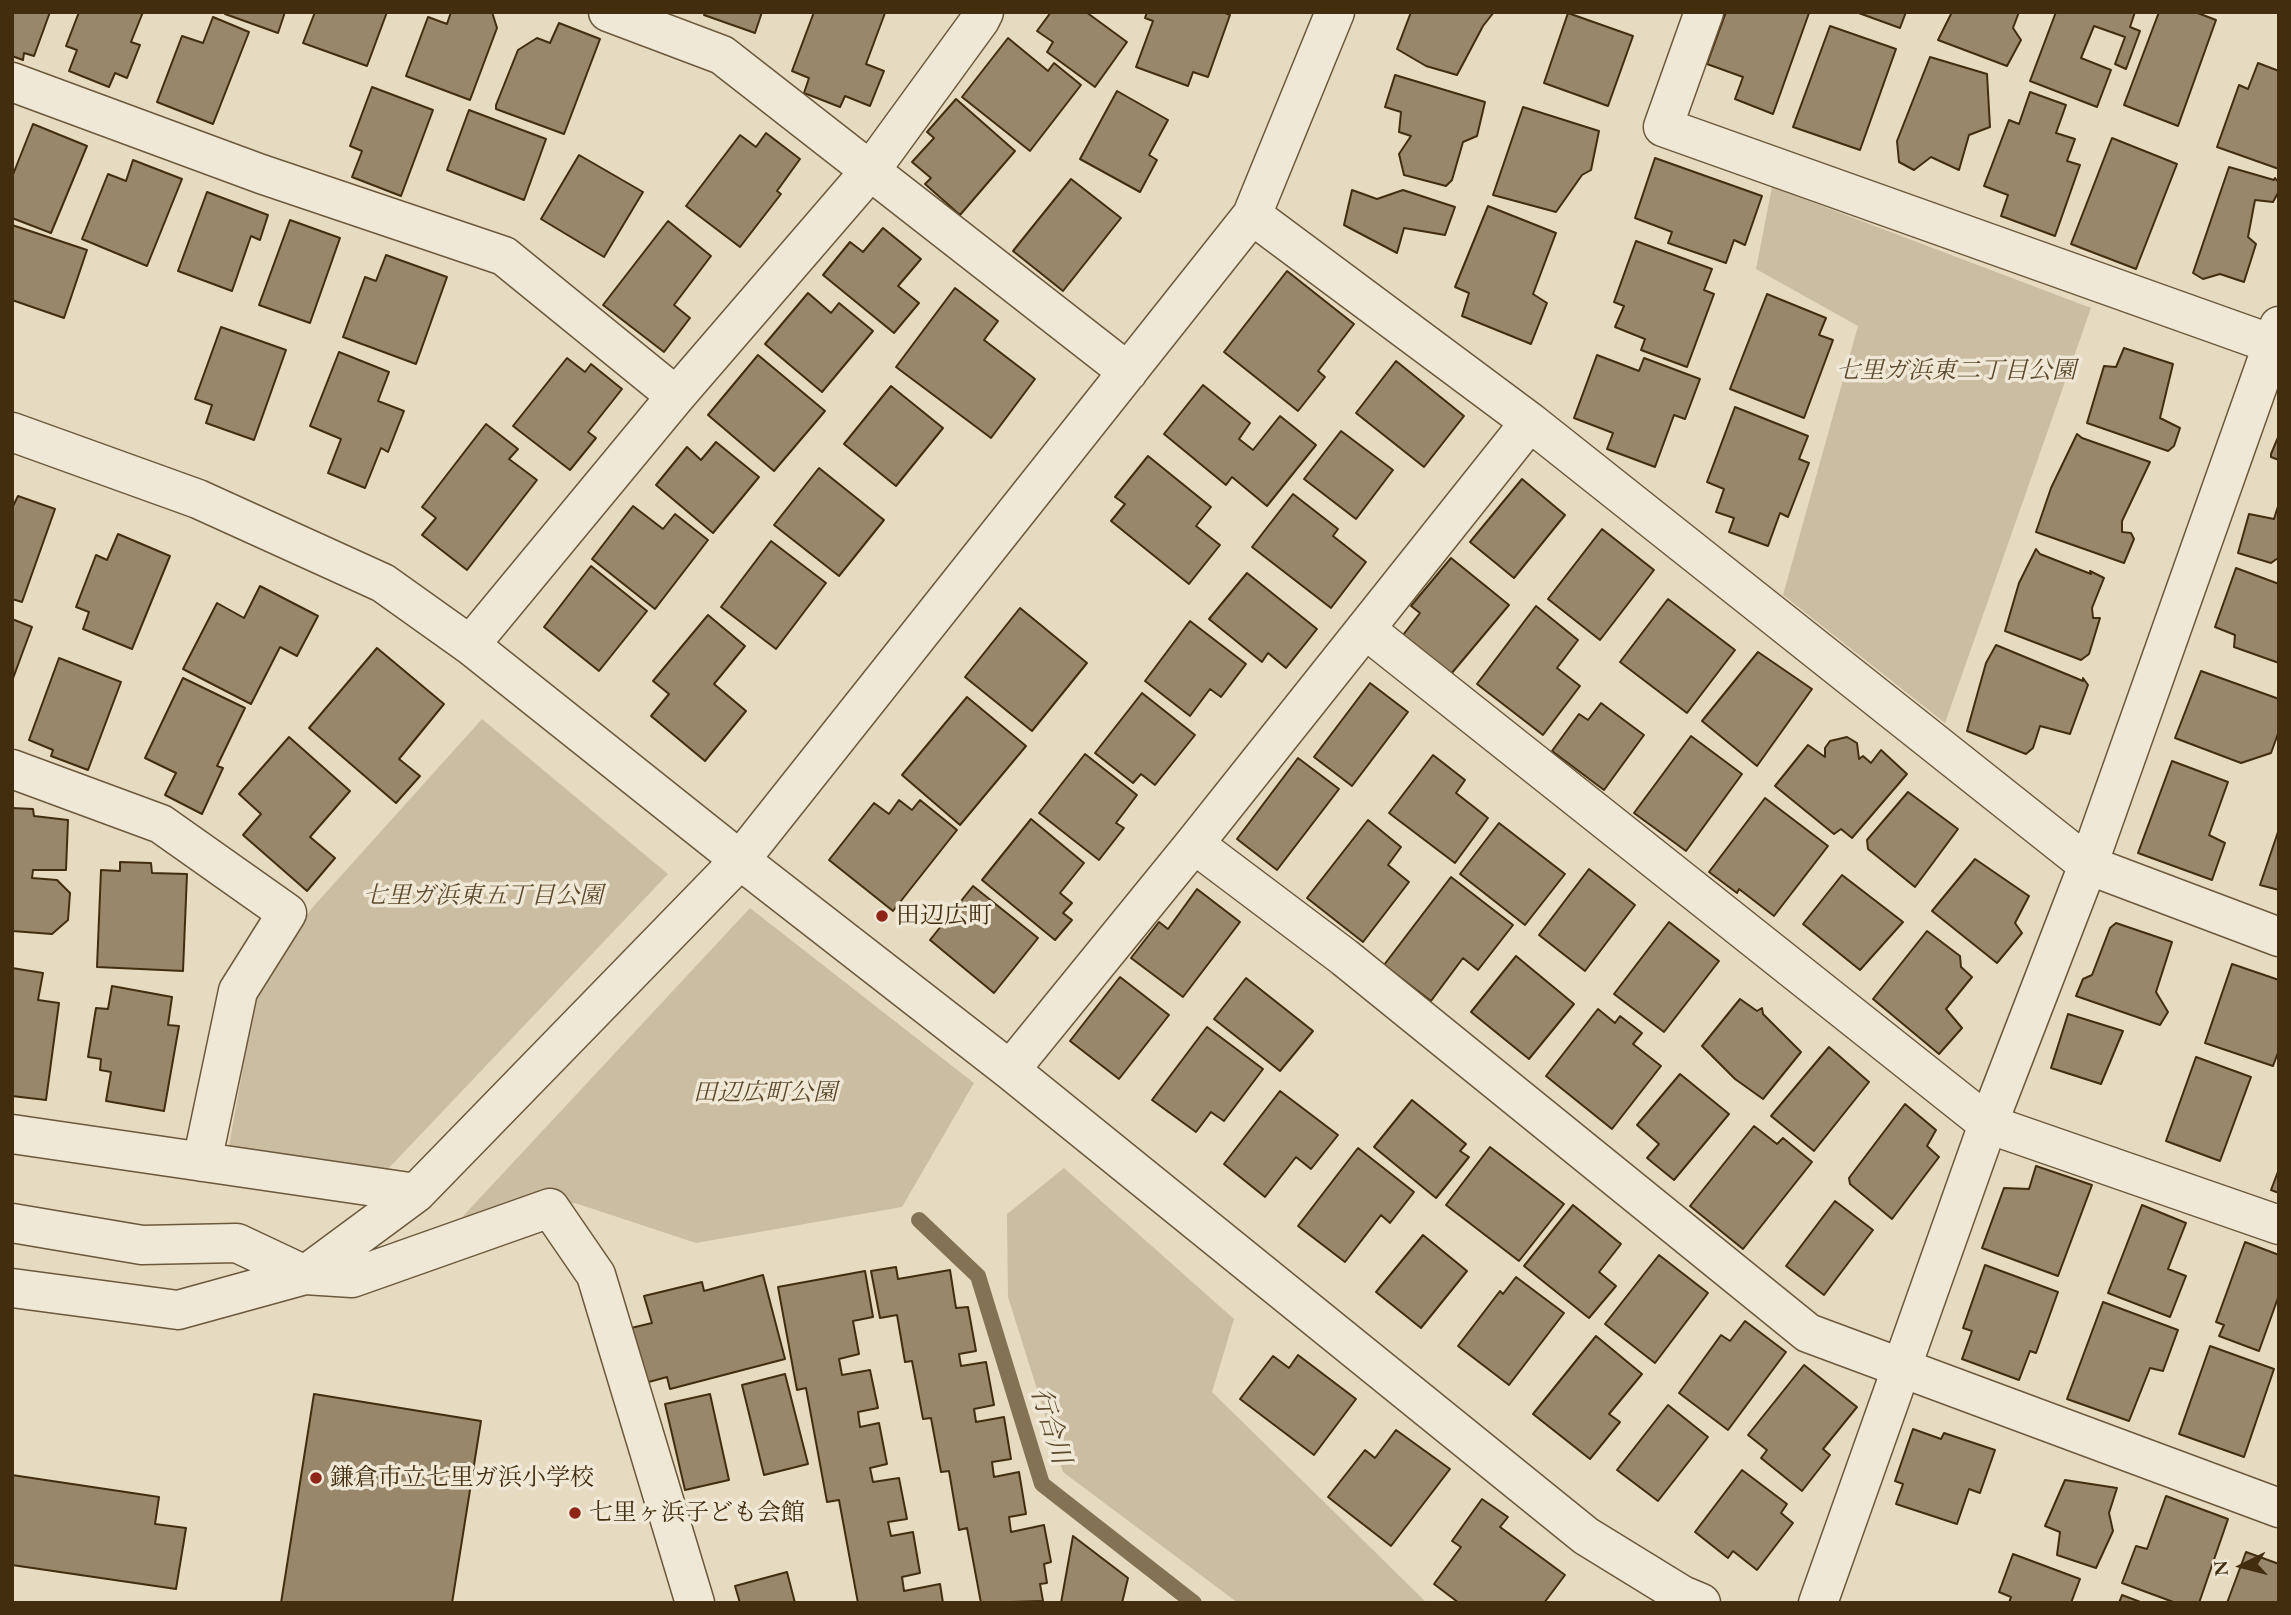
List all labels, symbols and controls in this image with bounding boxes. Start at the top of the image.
park label: 七里ガ浜東二丁目公園 [1836,357,2076,385]
park label: 七里ガ浜東五丁目公園 [363,882,603,910]
place label: 田辺広町 [896,902,992,930]
marker: 田辺広町 [874,908,890,924]
park label: 田辺広町公園 [693,1079,837,1107]
water label: 行合川 [1024,1384,1076,1468]
place label: 鎌倉市立七里ガ浜小学校 [330,1464,594,1492]
marker: 鎌倉市立七里ガ浜小学校 [308,1470,324,1486]
place label: 七里ヶ浜子ども会館 [589,1499,805,1527]
marker: 七里ヶ浜子ども会館 [567,1505,583,1521]
north arrow [2207,1531,2277,1601]
text: N [2207,1559,2234,1577]

